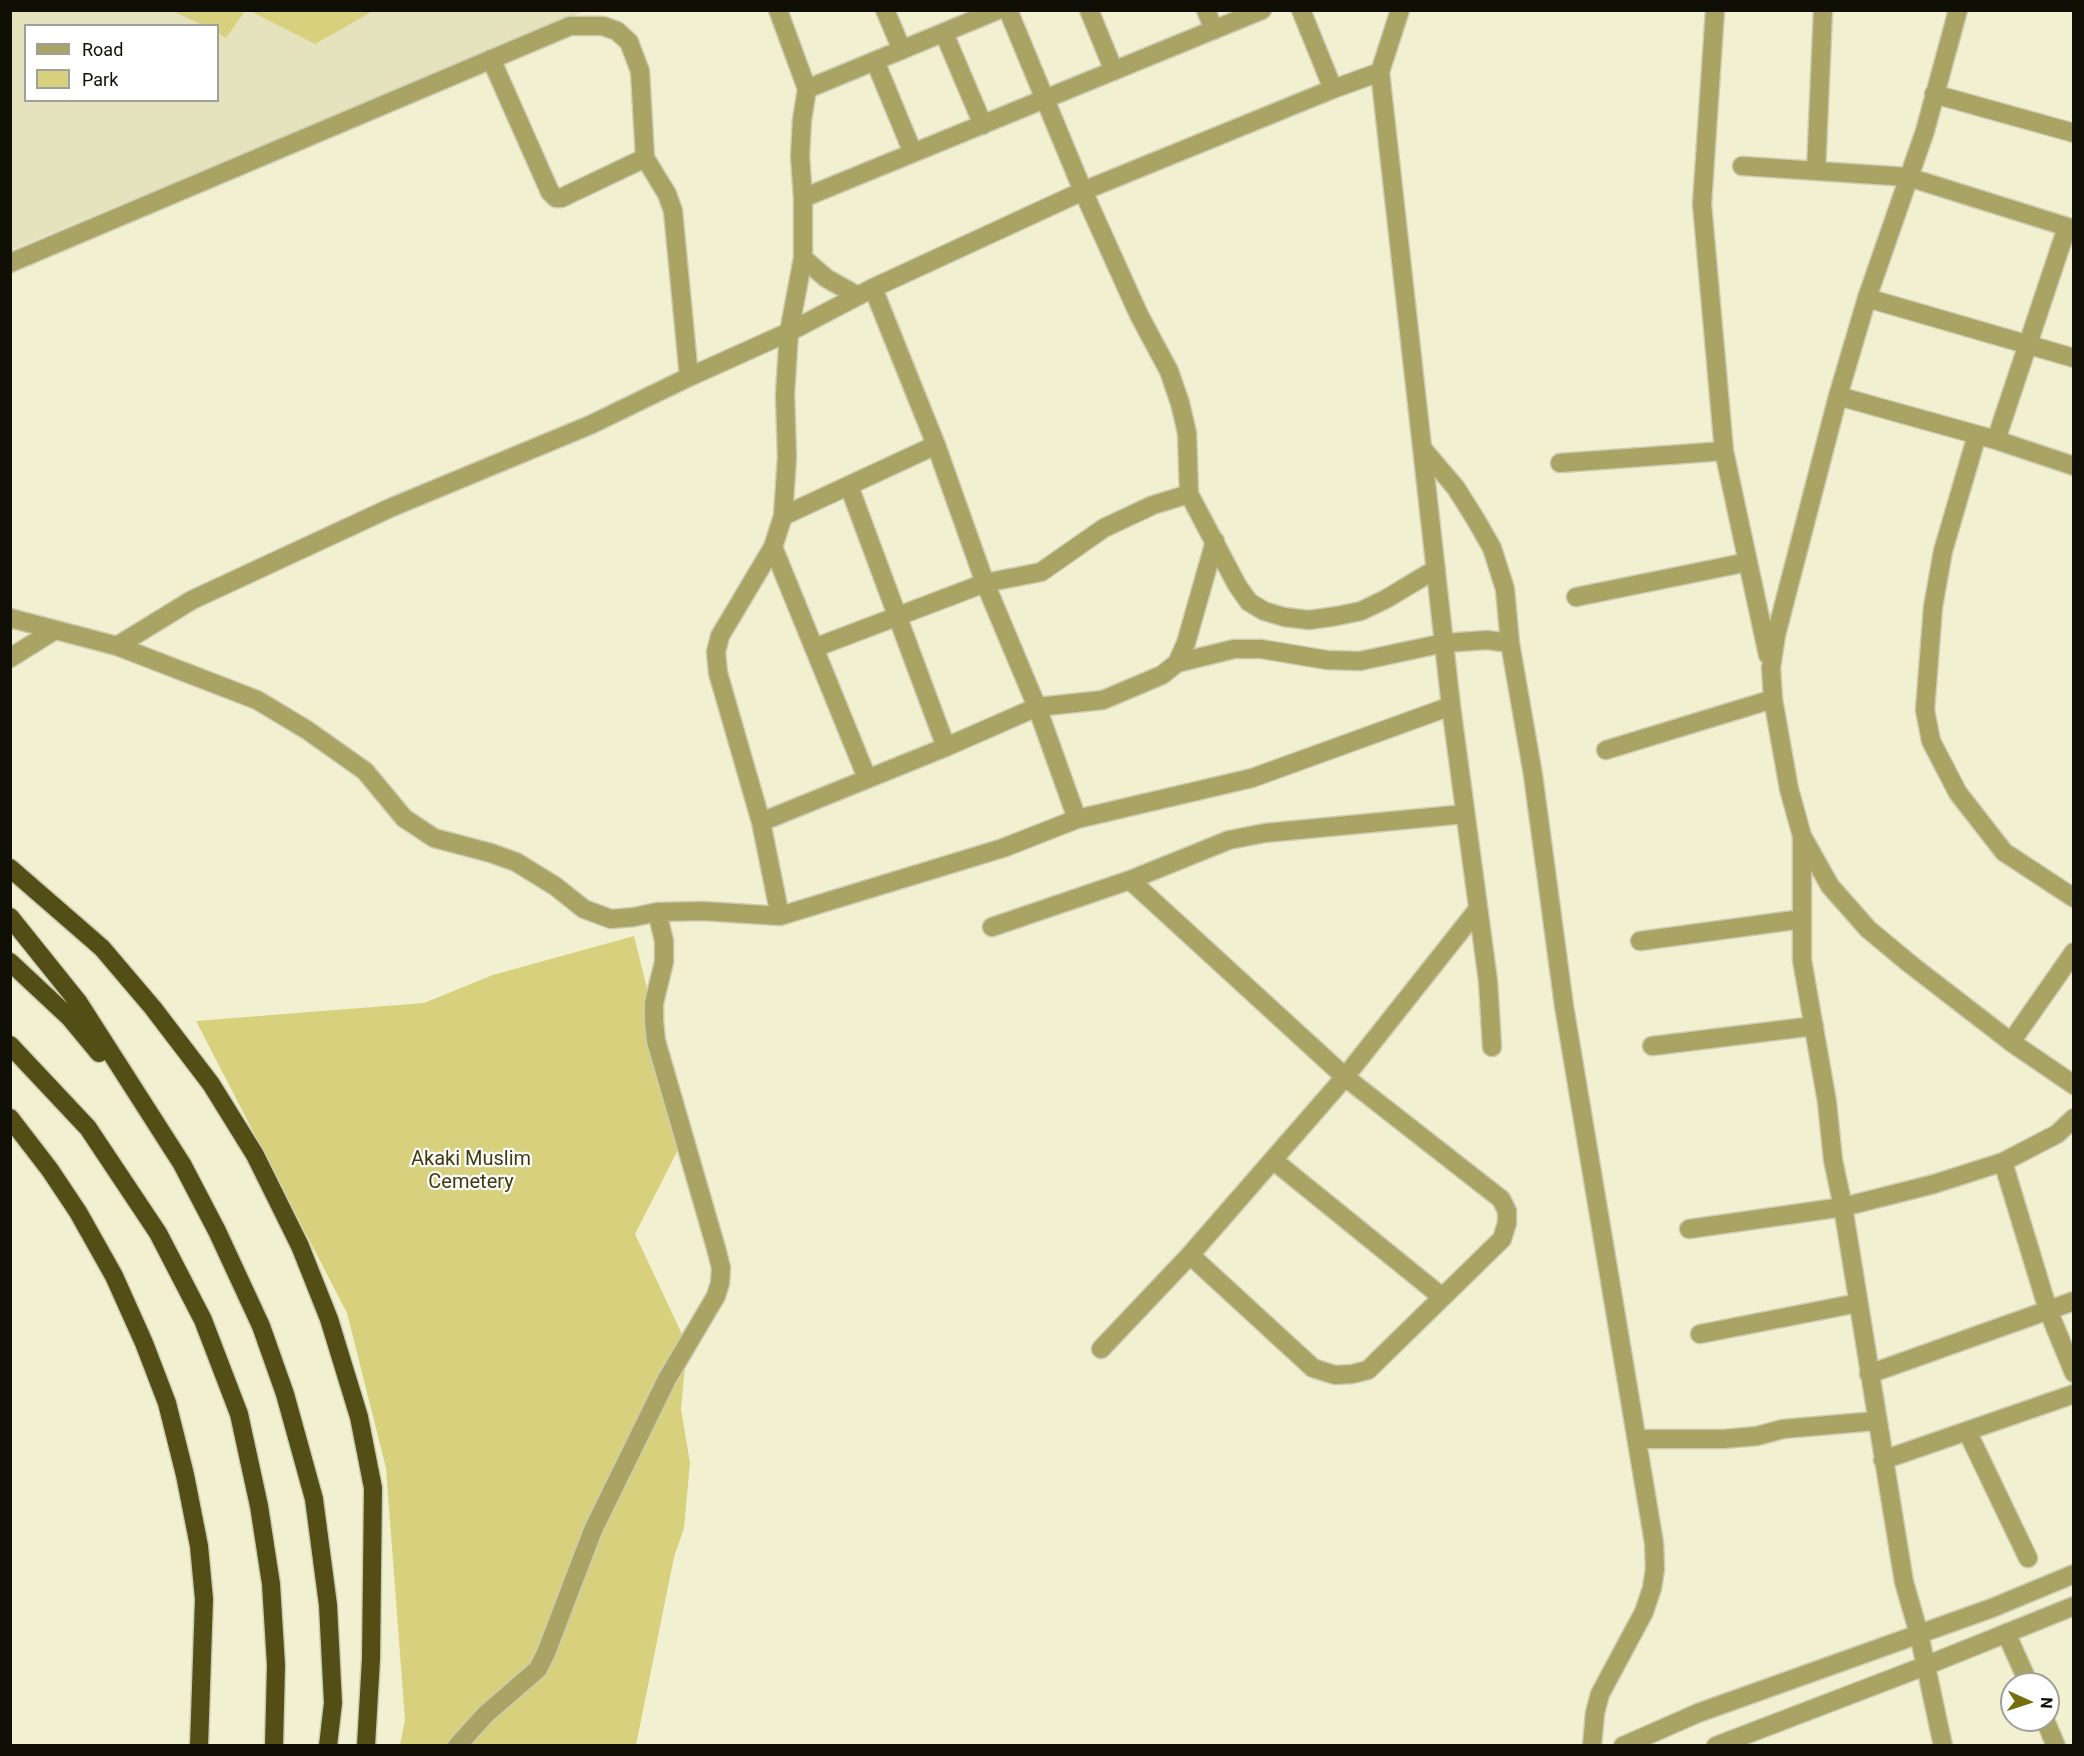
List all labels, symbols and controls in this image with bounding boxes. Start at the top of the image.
legend [24,24,219,102]
text: Road [82,39,123,60]
text: Park [82,69,118,90]
park label: Akaki Muslim Cemetery [411,1148,531,1195]
north arrow [2000,1672,2060,1732]
text: N [2037,1697,2056,1709]

